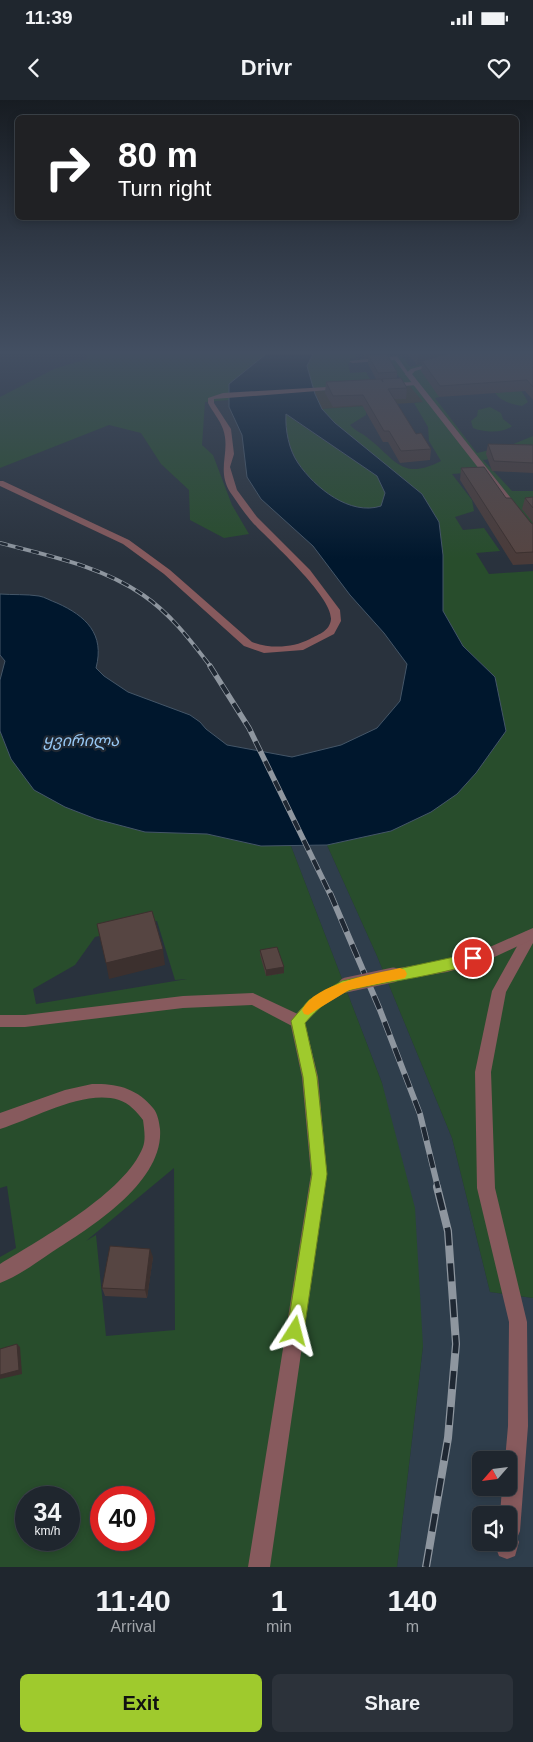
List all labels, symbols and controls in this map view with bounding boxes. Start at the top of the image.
text: 11:39 [25,7,73,28]
icon: back [20,54,48,82]
icon: heart [485,54,513,82]
text: Drivr [241,55,292,80]
icon: right [35,135,100,200]
text: 80 m [118,135,198,174]
text: Turn right [118,176,211,201]
water label: ყვირილა [43,732,119,750]
pin [452,937,494,979]
icon: arrive [459,944,487,972]
position arrow [268,1304,320,1356]
north arrow [472,1451,518,1496]
map controls [472,1451,517,1551]
speed limit sign: 40 [90,1486,155,1551]
text: 34 [34,1498,61,1526]
button: sound [472,1506,517,1551]
text: km/h [34,1524,61,1538]
text: 11:40 [96,1584,171,1617]
text: 1 [271,1584,287,1617]
text: 140 [387,1584,437,1617]
text: Arrival [110,1618,156,1635]
text: min [266,1618,292,1635]
text: m [406,1618,419,1635]
button: Exit [20,1674,262,1732]
button: Share [272,1674,513,1732]

